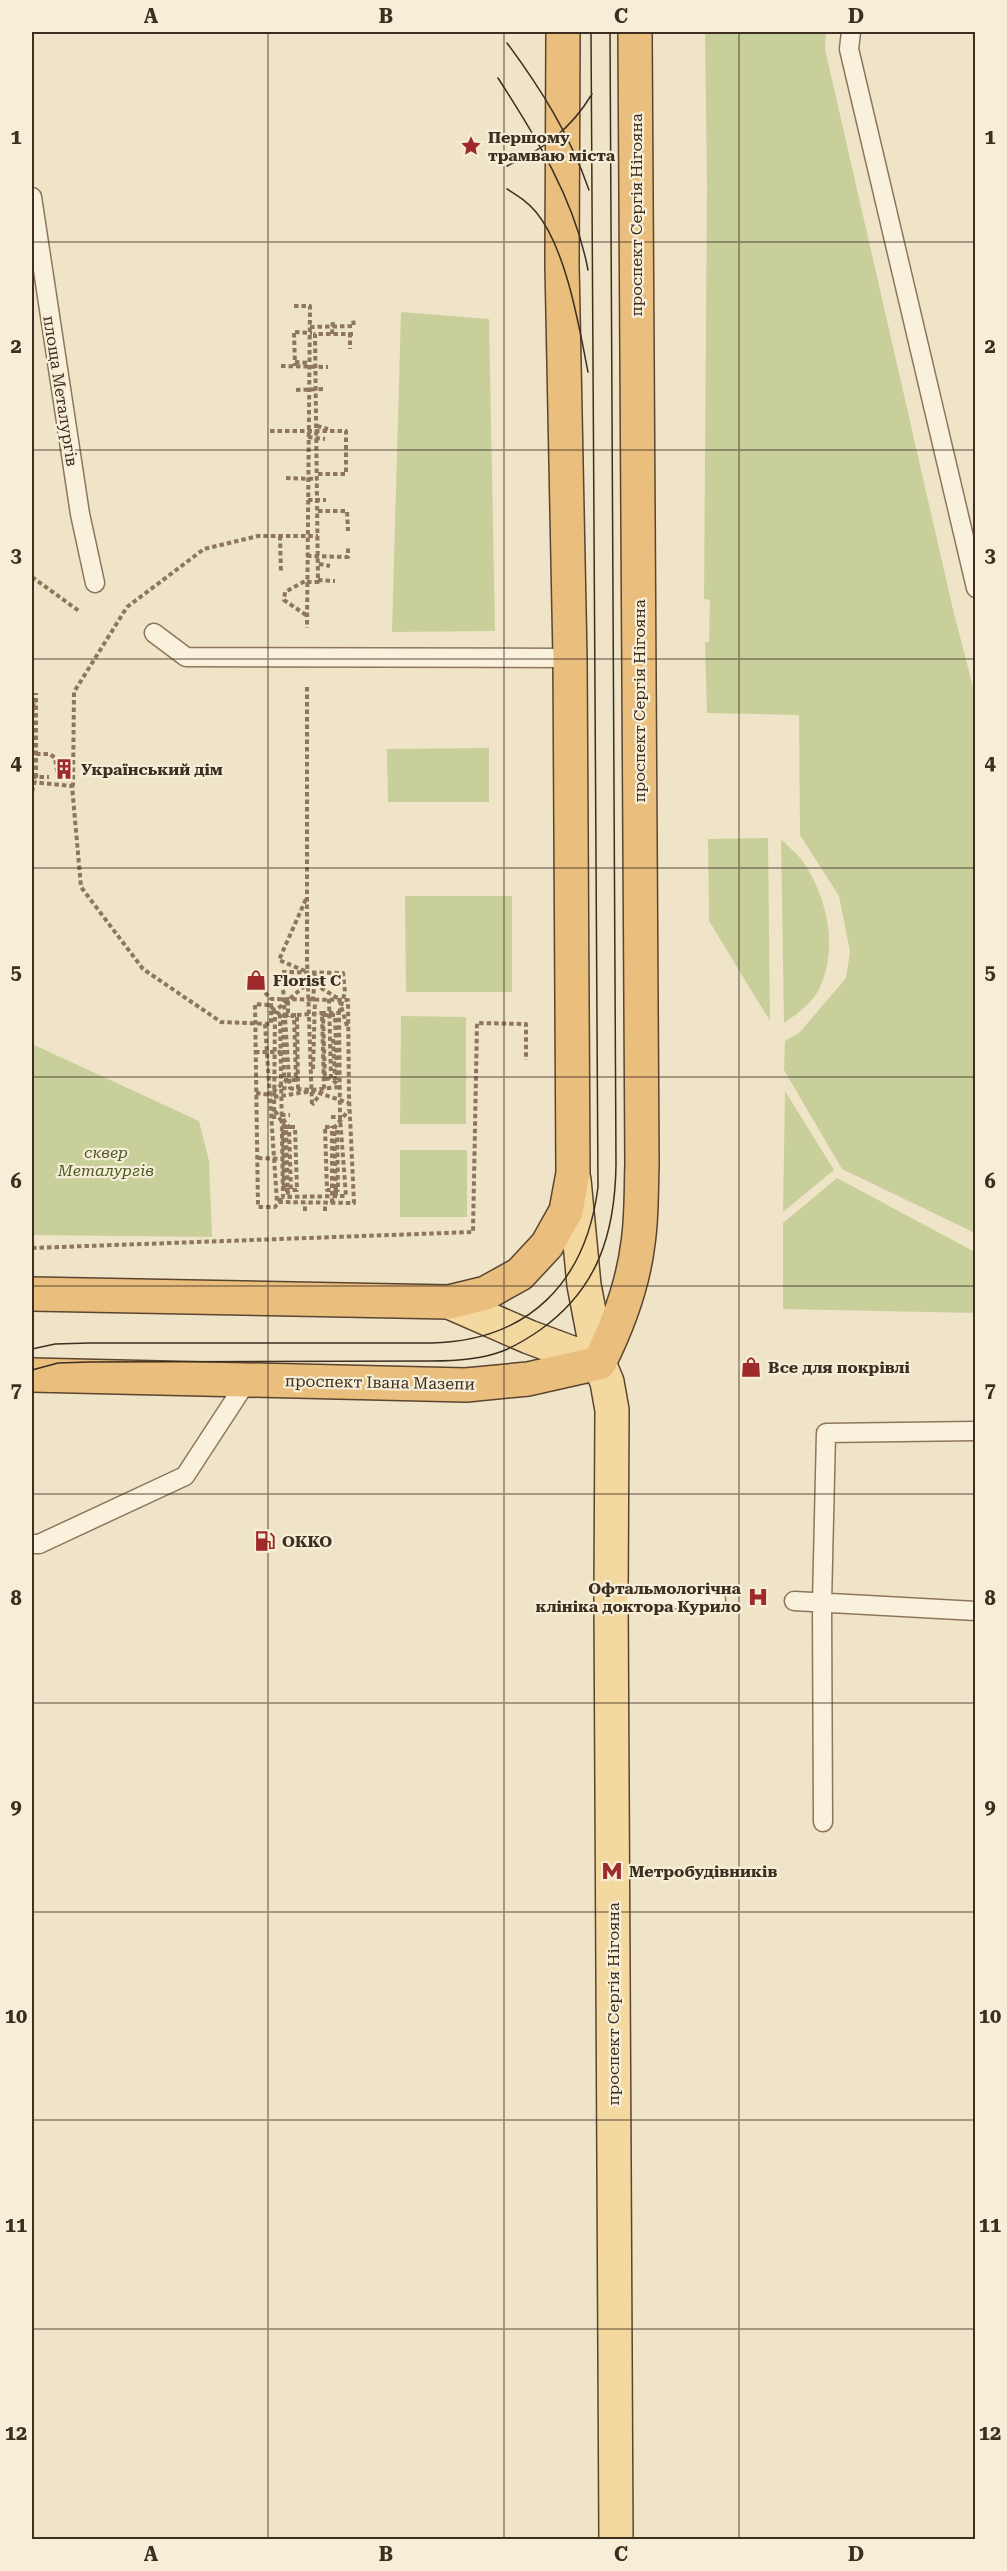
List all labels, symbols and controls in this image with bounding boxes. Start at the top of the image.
text: A [144,4,159,28]
text: B [379,4,393,28]
text: C [614,4,628,28]
text: D [848,4,864,28]
street label: проспект Сергія Нігояна [627,113,646,317]
text: 1 [10,125,22,149]
text: 1 [984,125,996,149]
place label: Першому трамваю міста [488,128,616,165]
place icon: Першому трамваю міста [459,134,483,158]
street label: площа Металургів [39,314,82,468]
text: 2 [10,334,22,358]
text: 2 [984,334,996,358]
text: 3 [10,543,22,567]
text: 3 [984,543,996,567]
street label: проспект Сергія Нігояна [630,599,649,803]
text: 4 [10,751,22,775]
text: 4 [984,751,996,775]
building icon: Український дім [52,757,76,781]
place label: Український дім [81,760,223,779]
text: 5 [10,960,22,984]
text: 5 [984,960,996,984]
shop icon: Florist C [244,968,268,992]
place label: Florist C [273,971,341,990]
park label: сквер Металургів [57,1143,154,1180]
text: 6 [10,1169,22,1193]
text: 6 [984,1169,996,1193]
shop icon: Все для покрівлі [739,1355,763,1379]
place label: Все для покрівлі [768,1358,911,1377]
street label: проспект Івана Мазепи [285,1371,475,1394]
text: 7 [10,1378,22,1402]
text: 7 [984,1378,996,1402]
fuel station icon: OKKO [253,1529,277,1553]
place label: OKKO [282,1532,332,1551]
place label: Офтальмологічна клініка доктора Курило [536,1579,742,1616]
hospital icon: Офтальмологічна клініка доктора Курило [746,1585,770,1609]
text: 8 [10,1586,22,1610]
text: 8 [984,1586,996,1610]
text: 9 [10,1795,22,1819]
text: 9 [984,1795,996,1819]
metro station icon: Метробудівників [600,1859,624,1883]
place label: Метробудівників [629,1862,777,1881]
street label: проспект Сергія Нігояна [604,1902,623,2106]
text: 10 [5,2004,27,2028]
text: 10 [979,2004,1001,2028]
text: 11 [5,2213,27,2237]
text: 11 [979,2213,1001,2237]
text: 12 [5,2421,27,2445]
text: 12 [979,2421,1001,2445]
text: A [144,2542,159,2566]
text: B [379,2542,393,2566]
text: C [614,2542,628,2566]
text: D [848,2542,864,2566]

